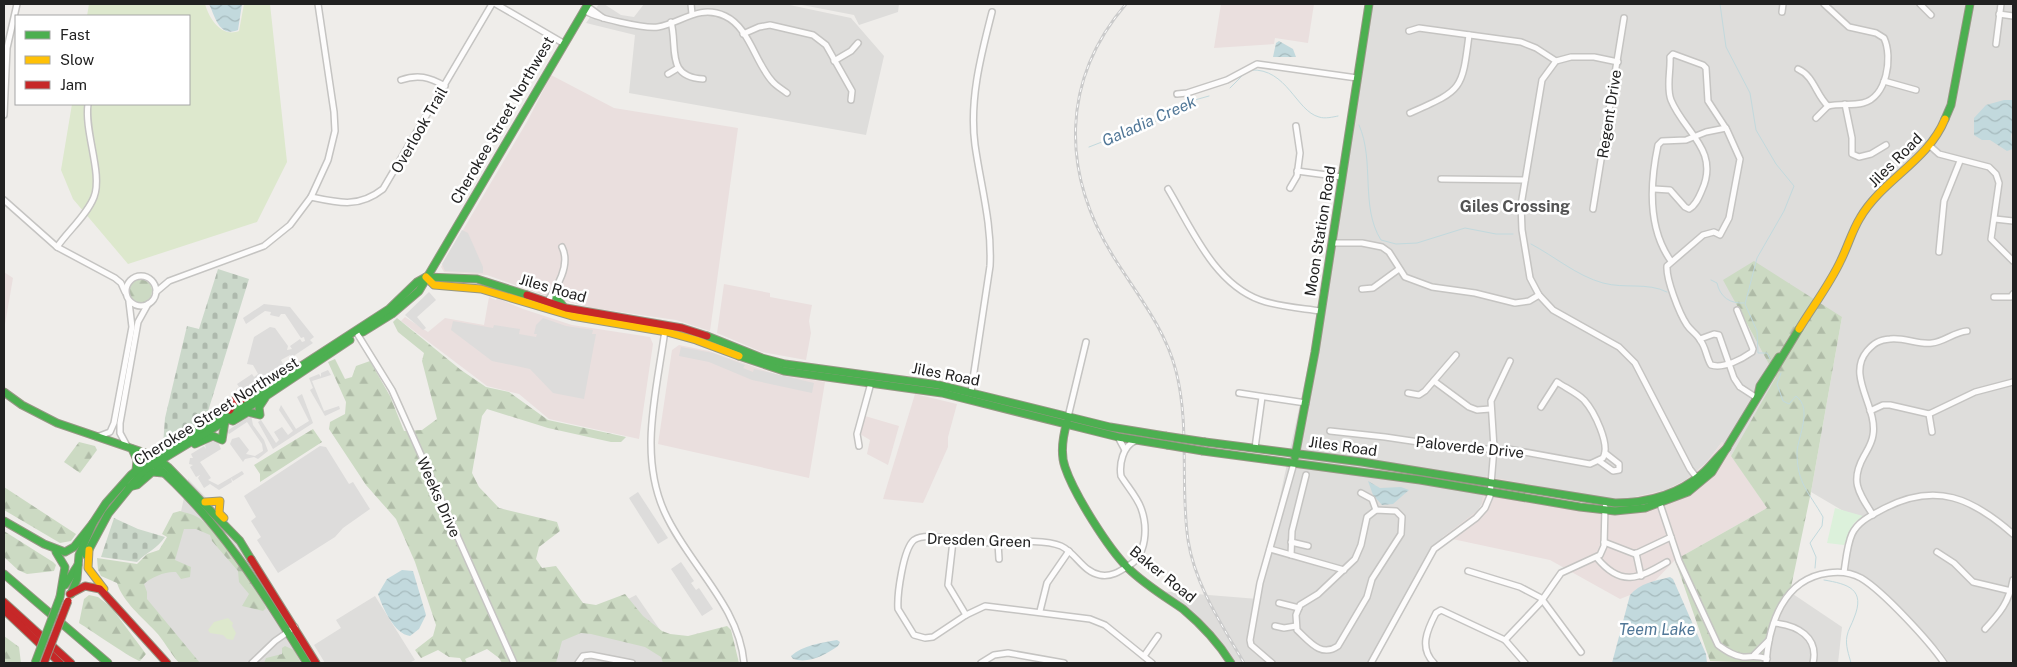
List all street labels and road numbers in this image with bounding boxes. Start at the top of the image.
street label: Cherokee Street Northwest [447,33,557,207]
street label: Regent Drive [1594,68,1624,160]
street label: Overlook Trail [387,84,451,176]
street label: Jiles Road [1865,130,1925,190]
street label: Moon Station Road [1301,165,1339,297]
street label: Jiles Road [518,270,588,306]
street label: Cherokee Street Northwest [131,353,301,469]
street label: Jiles Road [911,359,981,389]
street label: Jiles Road [1308,433,1378,459]
street label: Paloverde Drive [1415,433,1525,461]
street label: Weeks Drive [414,454,464,540]
street label: Dresden Green [927,530,1031,550]
street label: Baker Road [1127,542,1199,606]

